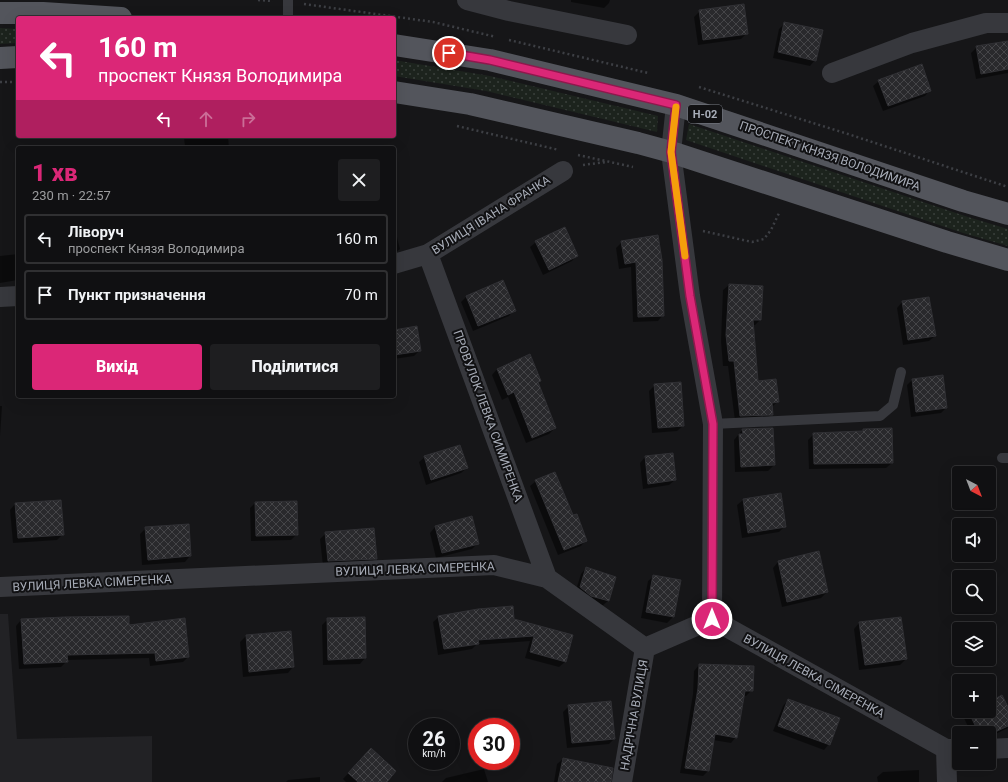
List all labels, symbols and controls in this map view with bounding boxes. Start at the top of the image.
text: 160 m [98,31,177,64]
icon: left [32,32,84,84]
pin [432,36,466,70]
icon: arrive [438,42,460,64]
text: проспект Князя Володимира [98,65,342,86]
road number: Н-02 [688,105,722,123]
icon: left [153,108,175,130]
icon: ahead [195,108,217,130]
icon: right [237,108,259,130]
street label: ПРОСПЕКТ КНЯЗЯ ВОЛОДИМИРА [738,118,922,194]
text: 1 хв [32,159,78,187]
button: close [338,159,380,201]
street label: ВУЛИЦЯ ІВАНА ФРАНКА [429,173,553,257]
text: 230 m · 22:57 [32,188,111,203]
text: Ліворуч [68,223,124,241]
icon: left [34,228,56,250]
text: 160 m [336,230,378,248]
text: проспект Князя Володимира [68,241,244,256]
icon: arrive [34,284,56,306]
text: Пункт призначення [68,286,206,304]
text: 70 m [344,286,378,304]
street label: ПРОВУЛОК ЛЕВКА СИМИРЕНКА [450,328,526,504]
button: Вихід [32,344,202,390]
button: Поділитися [210,344,380,390]
north arrow [952,466,996,510]
map controls [952,466,996,770]
button: sound [952,518,996,562]
street label: ВУЛИЦЯ ЛЕВКА СІМЕРЕНКА [335,559,495,579]
button: search [952,570,996,614]
street label: ВУЛИЦЯ ЛЕВКА СІМЕРЕНКА [12,572,172,594]
position arrow [691,598,733,640]
button: layers [952,622,996,666]
street label: ВУЛИЦЯ ЛЕВКА СІМЕРЕНКА [741,631,887,721]
street label: НАДРІЧНА ВУЛИЦЯ [617,659,651,771]
button: + [952,674,996,718]
speed limit sign: 30 [468,718,520,770]
button: − [952,726,996,770]
text: 26 [423,727,445,751]
text: km/h [422,748,446,759]

